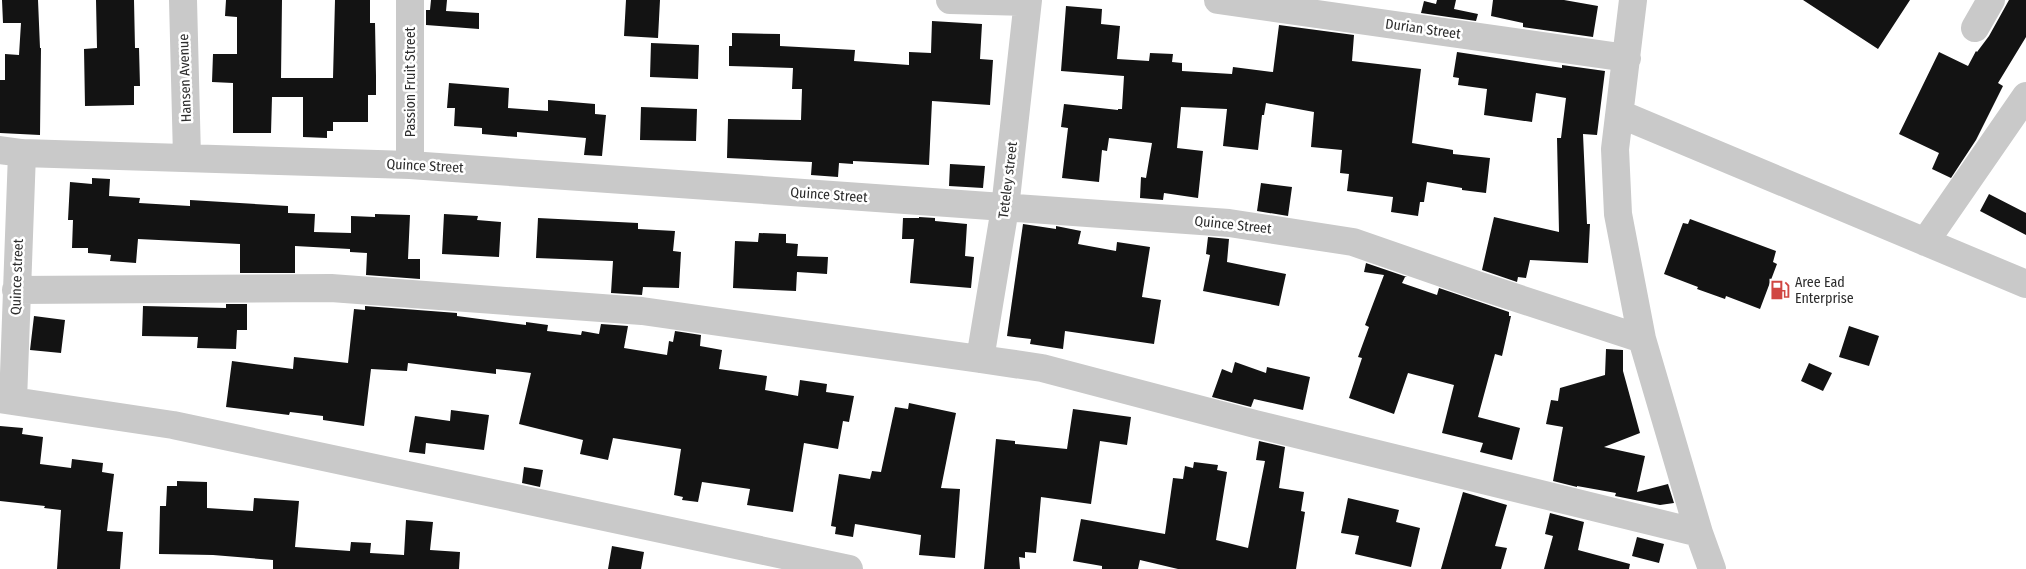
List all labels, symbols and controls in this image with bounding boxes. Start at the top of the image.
street label: Durian Street [1384,15,1462,43]
street label: Passion Fruit Street [402,26,419,137]
street label: Hansen Avenue [175,33,195,122]
street label: Teteley street [995,140,1021,219]
street label: Quince Street [386,155,464,177]
street label: Quince Street [790,184,869,206]
street label: Quince Street [1194,213,1273,238]
street label: Quince street [7,238,27,315]
place label: Aree Ead Enterprise [1795,274,1854,307]
fuel station icon: Aree Ead Enterprise [1769,279,1791,301]

